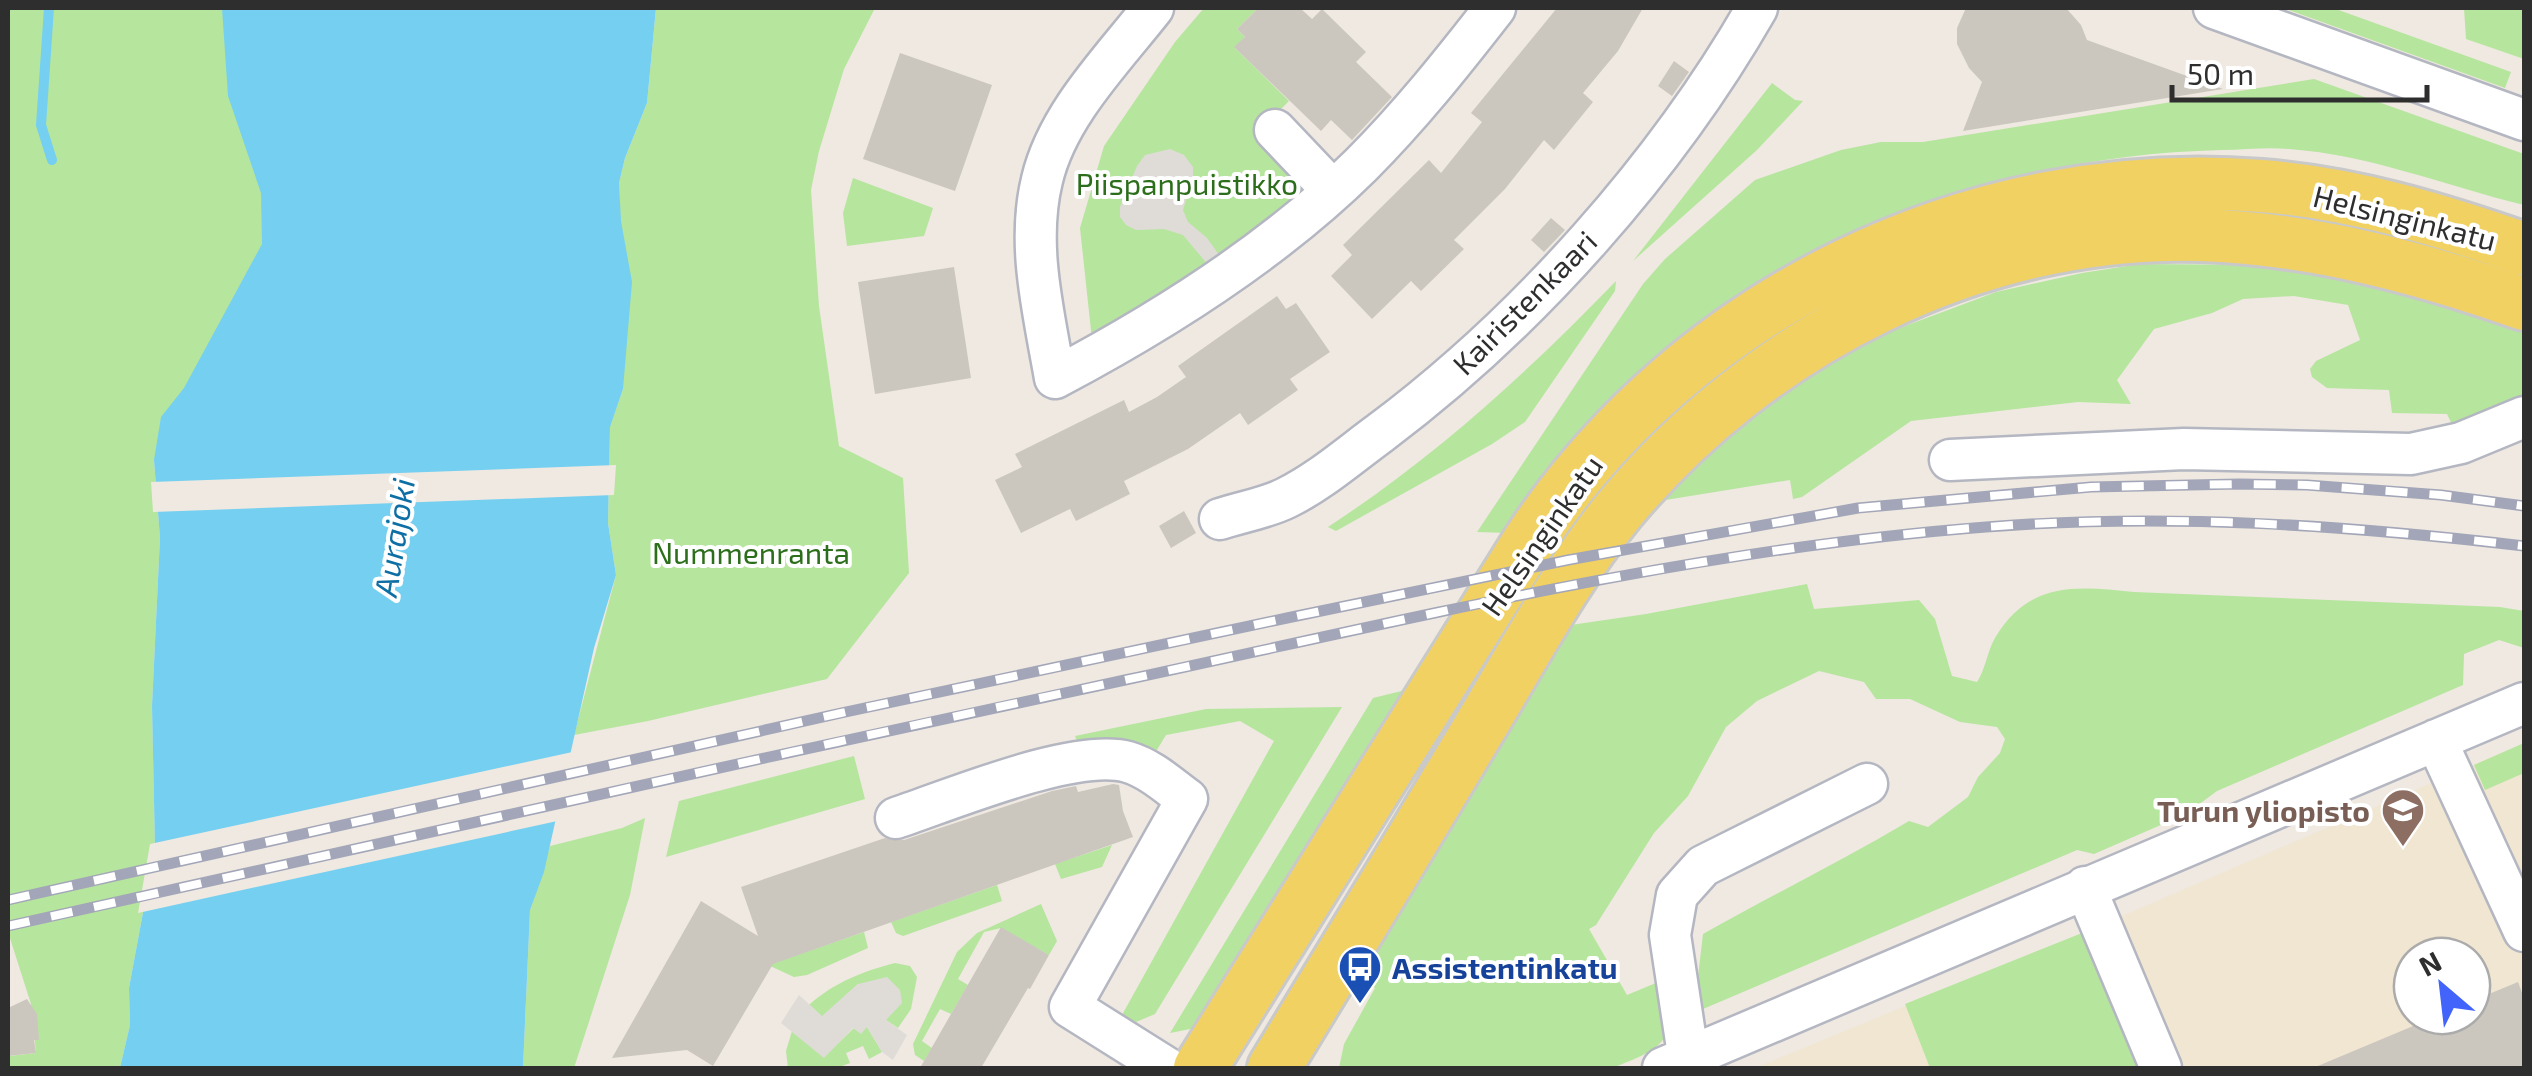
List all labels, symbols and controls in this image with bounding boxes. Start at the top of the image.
scale bar [2172,40,2427,102]
text: 50 m [2187,55,2254,91]
park label: Piispanpuistikko [1076,165,1298,201]
street label: Helsinginkatu [2310,177,2500,257]
street label: Kairistenkaari [1444,222,1604,382]
street label: Helsinginkatu [1473,448,1609,622]
water label: Aurajoki [365,475,422,600]
park label: Nummenranta [652,534,850,570]
school or university icon: Turun yliopisto [2380,787,2426,848]
place label: Turun yliopisto [2157,792,2370,829]
north arrow [2392,936,2492,1036]
text: N [2413,943,2447,983]
bus stop icon: Assistentinkatu [1337,944,1383,1005]
place label: Assistentinkatu [1392,949,1617,985]

